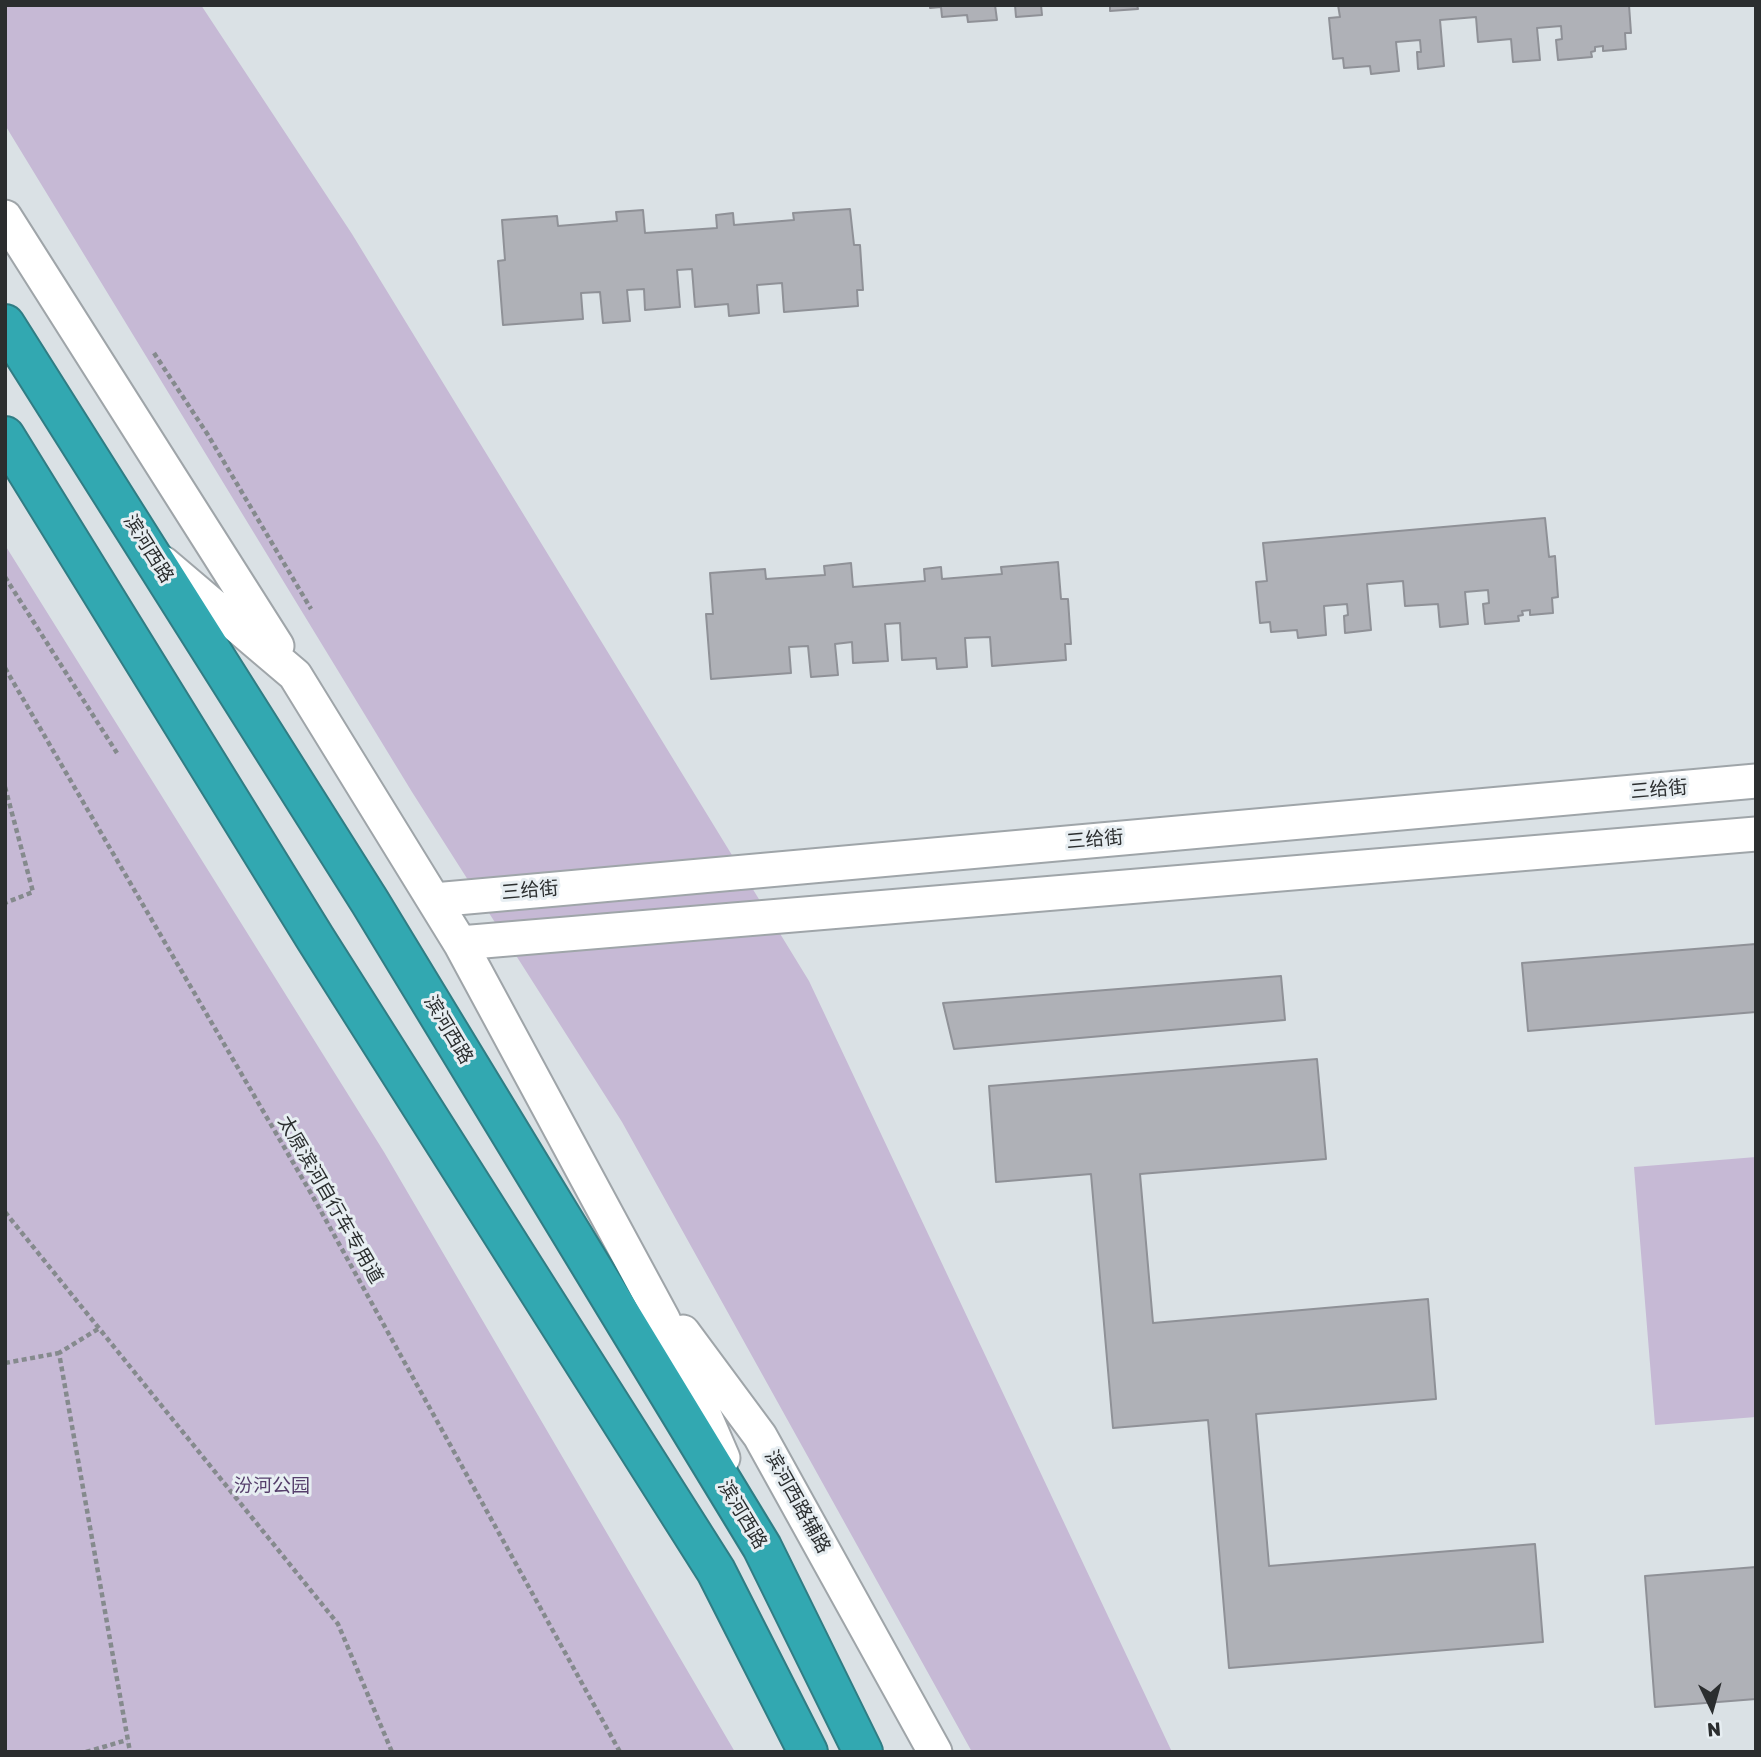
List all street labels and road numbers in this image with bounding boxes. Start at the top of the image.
street label: 滨河西路 [118,511,178,587]
street label: 三给街 [1630,776,1688,804]
street label: 三给街 [1066,826,1124,854]
street label: 三给街 [501,877,559,905]
street label: 滨河西路 [419,992,477,1068]
street label: 太原滨河自行车专用道 [273,1112,387,1288]
street label: 滨河西路辅路 [759,1447,835,1557]
street label: 滨河西路 [713,1477,771,1553]

